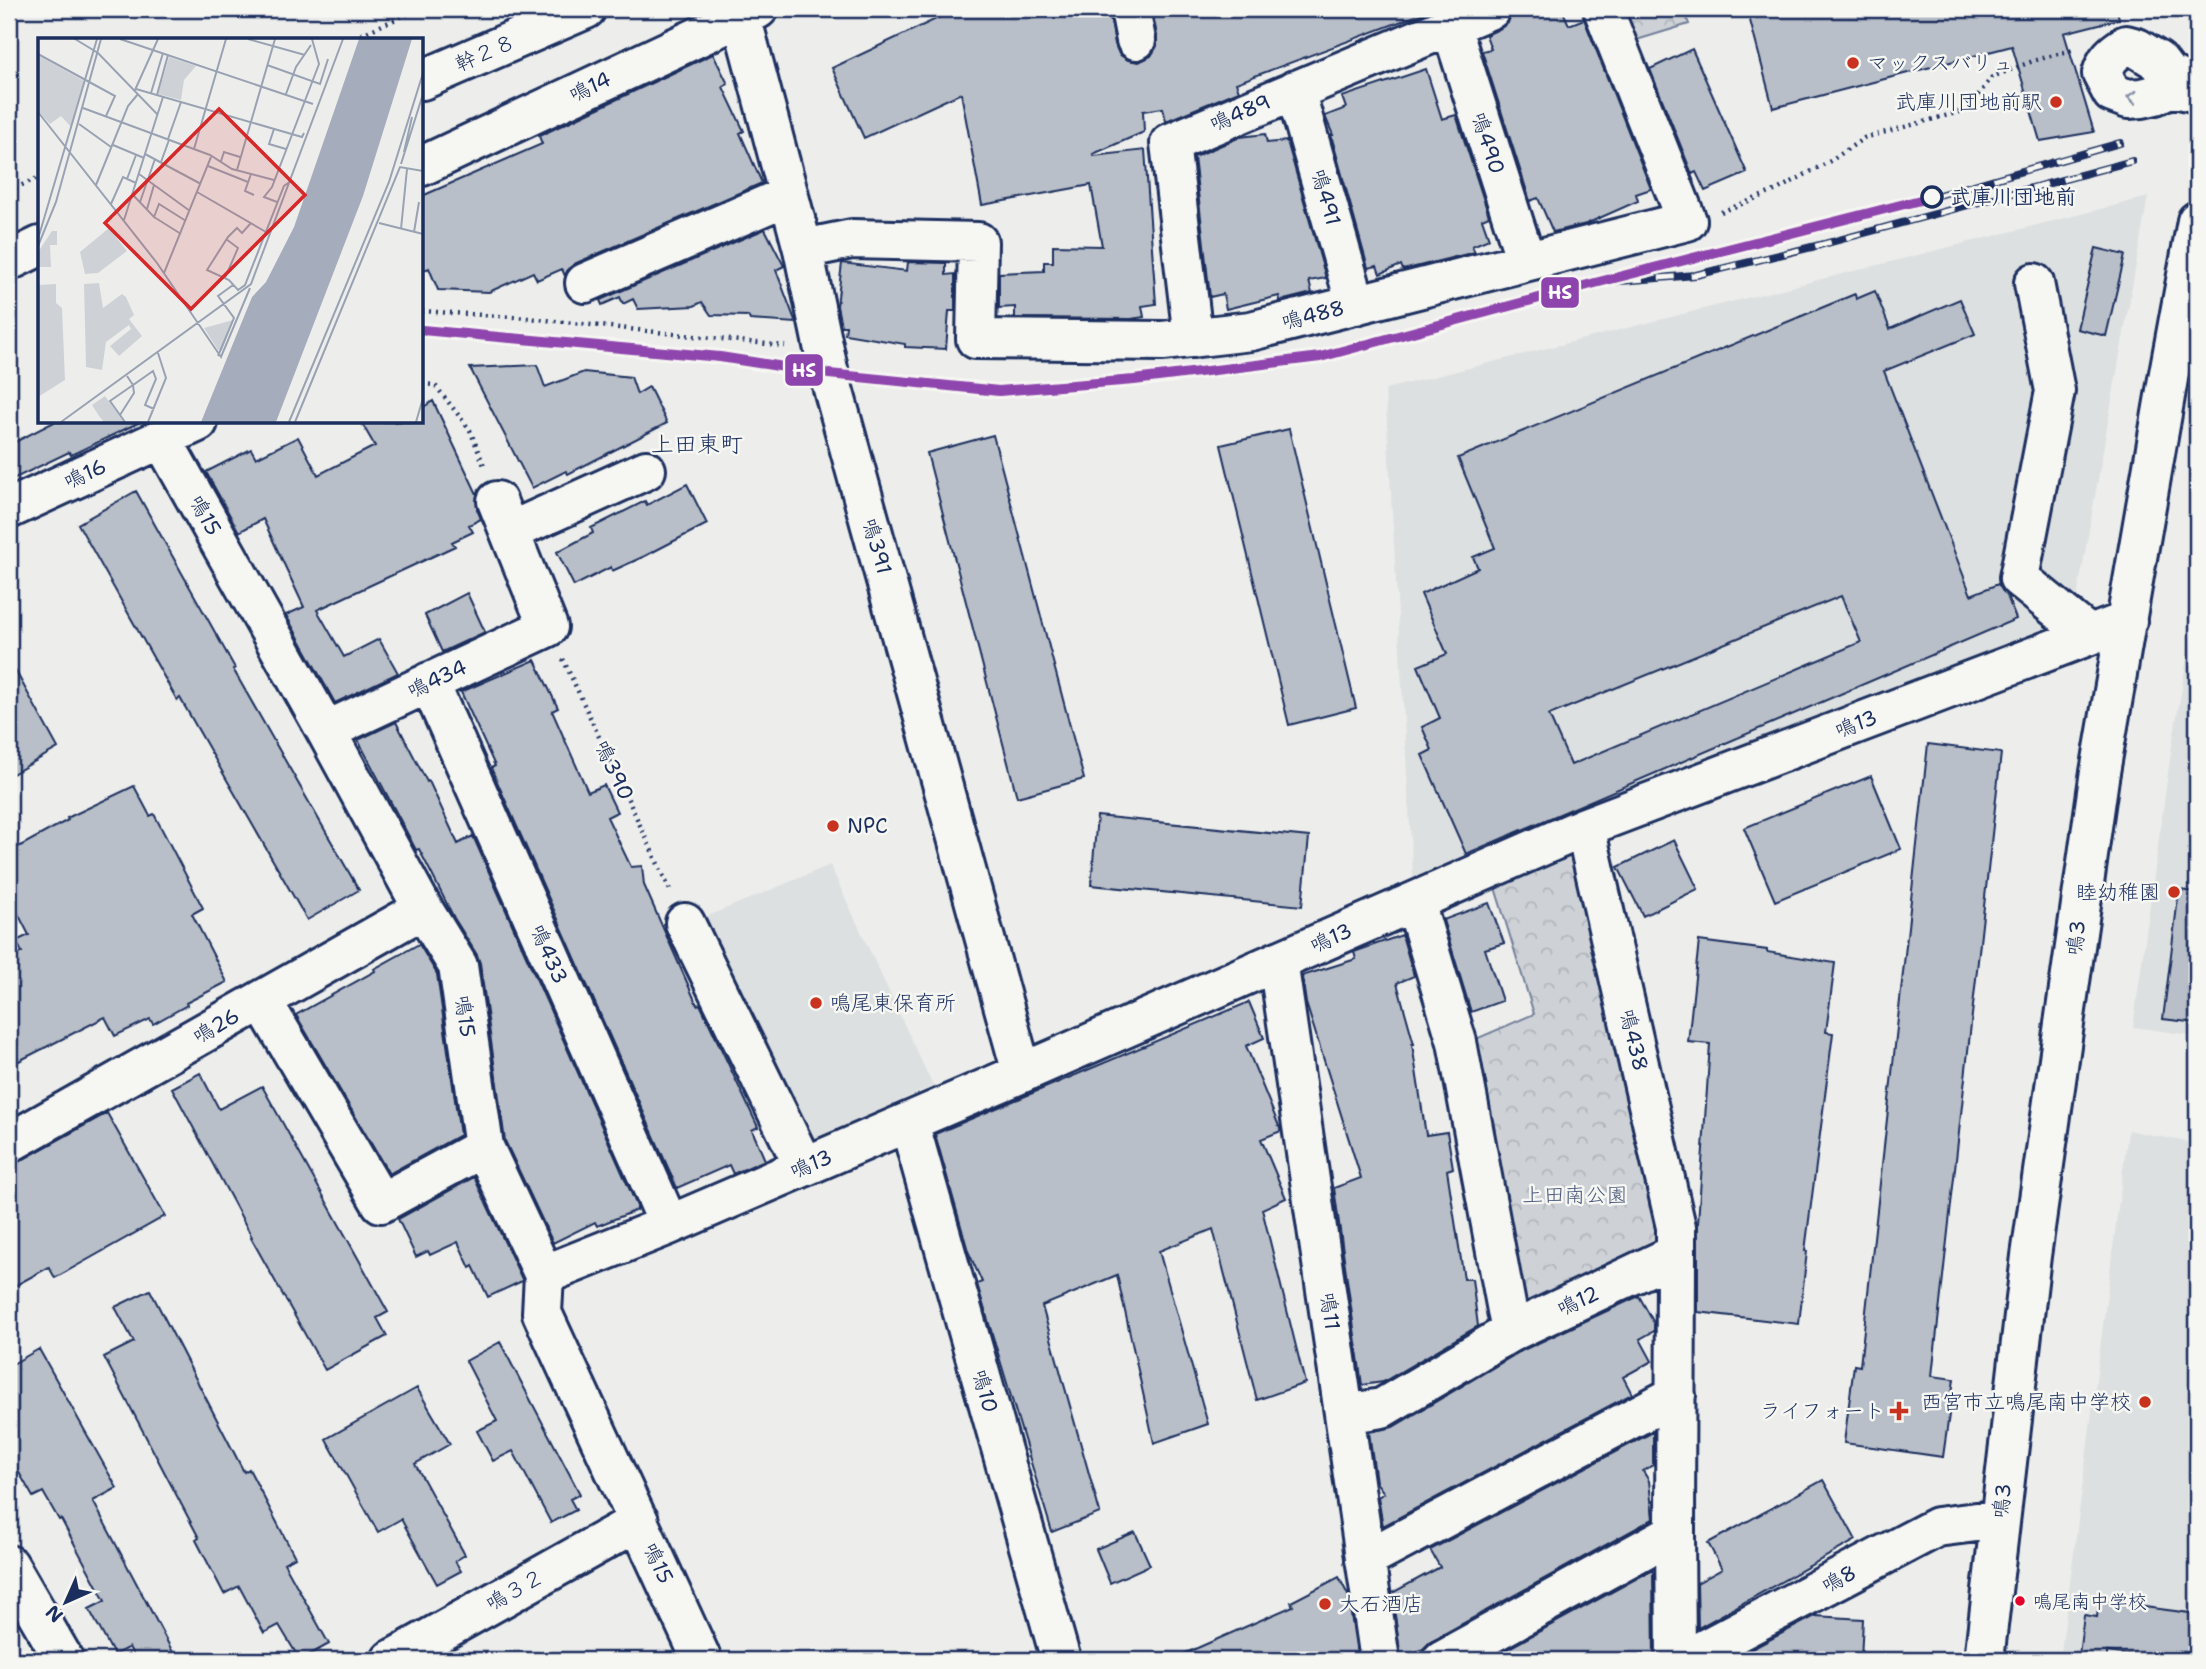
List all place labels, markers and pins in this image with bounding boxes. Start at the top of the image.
place label: マックスバリュ [1867,49,2014,77]
marker: マックスバリュ [1845,55,1861,71]
place label: 武庫川団地前駅 [1895,88,2042,116]
marker: 武庫川団地前駅 [2048,94,2064,110]
place label: 武庫川団地前 [1950,183,2076,211]
marker: 武庫川団地前 [1921,186,1943,208]
place label: NPC [847,812,888,840]
marker: NPC [825,818,841,834]
place label: 睦幼稚園 [2076,878,2160,906]
marker: 睦幼稚園 [2166,884,2182,900]
place label: 鳴尾東保育所 [830,989,956,1017]
marker: 鳴尾東保育所 [808,995,824,1011]
place label: 西宮市立鳴尾南中学校 [1921,1388,2131,1416]
marker: 西宮市立鳴尾南中学校 [2137,1394,2153,1410]
place label: ライフォート [1760,1397,1885,1425]
marker: ライフォート [1891,1403,1907,1419]
place label: 鳴尾南中学校 [2033,1589,2147,1614]
place label: 大石酒店 [1339,1590,1423,1618]
marker: 鳴尾南中学校 [2013,1594,2027,1608]
marker: 大石酒店 [1317,1596,1333,1612]

